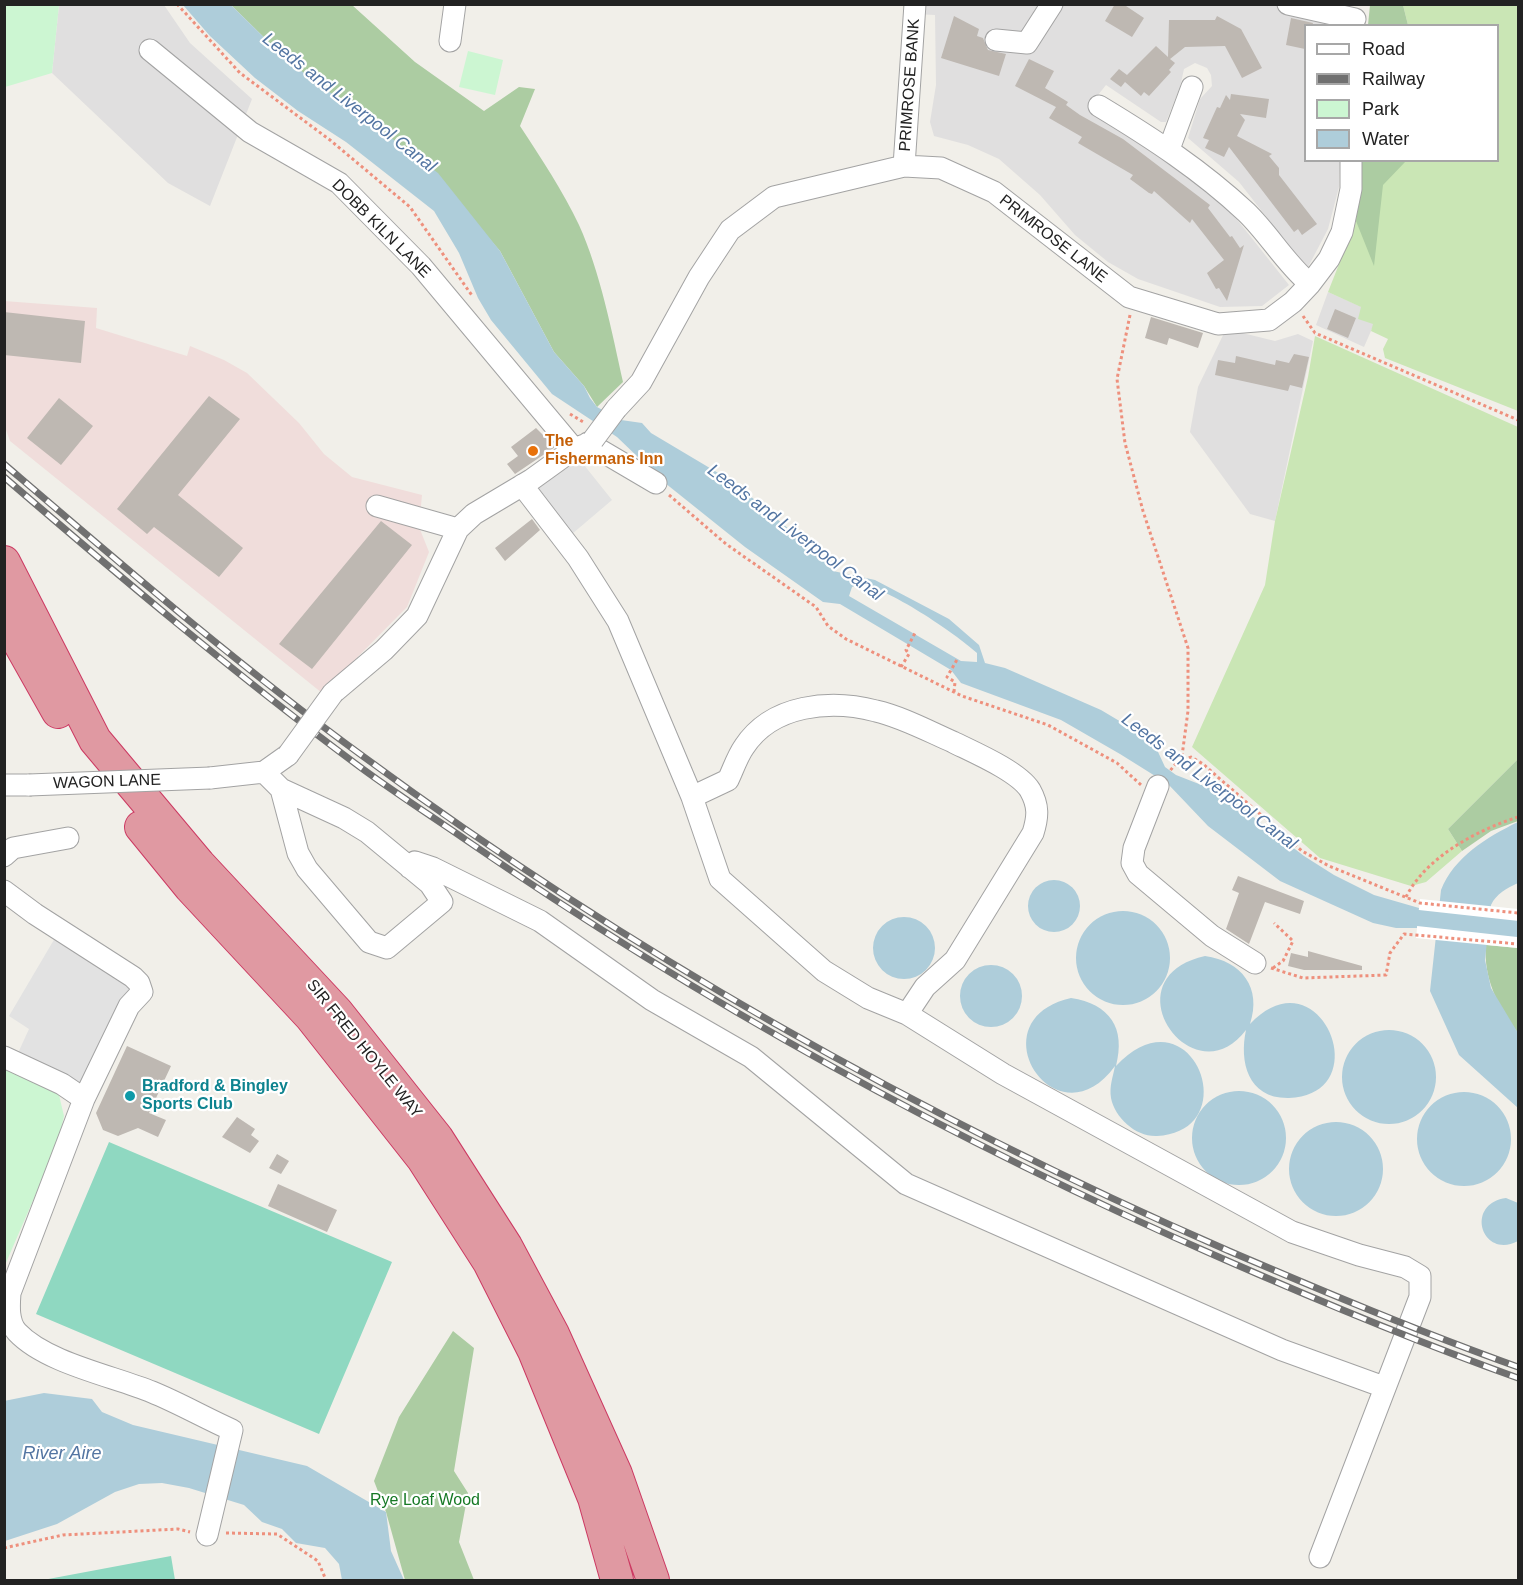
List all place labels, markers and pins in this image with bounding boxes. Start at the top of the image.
place label: The Fishermans Inn [545,432,663,470]
marker: The Fishermans Inn [526,444,540,458]
place label: Bradford & Bingley Sports Club [142,1077,288,1115]
marker: Bradford & Bingley Sports Club [123,1089,137,1103]

